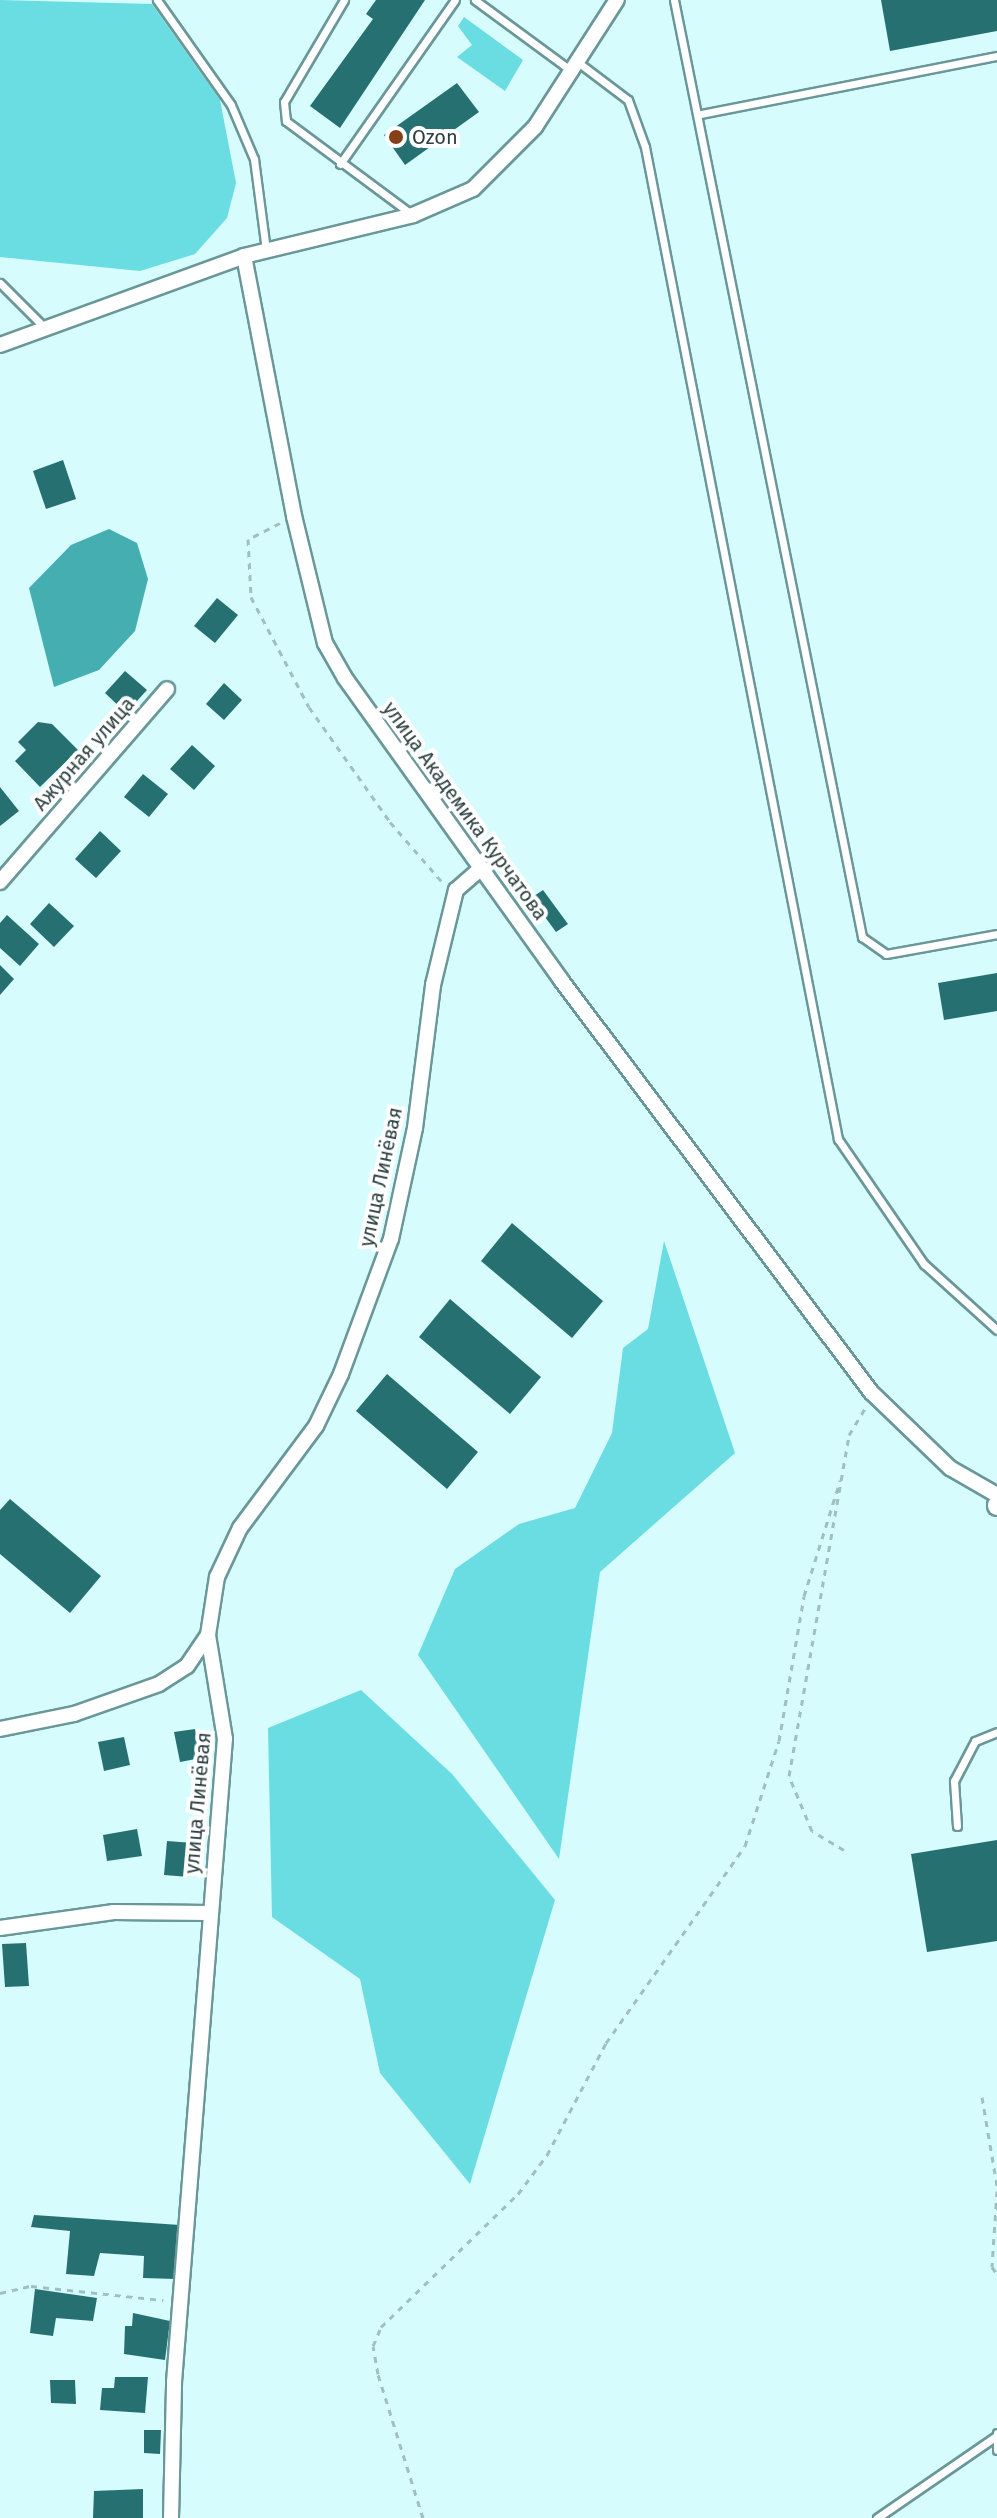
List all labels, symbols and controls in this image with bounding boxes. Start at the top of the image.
place label: Ozon [412,125,458,149]
marker: Ozon [387,128,405,146]
street label: Ажурная улица [28,692,140,816]
street label: улица Академика Курчатова [378,697,552,925]
street label: улица Линёвая [355,1105,407,1249]
street label: улица Линёвая [180,1731,216,1875]

